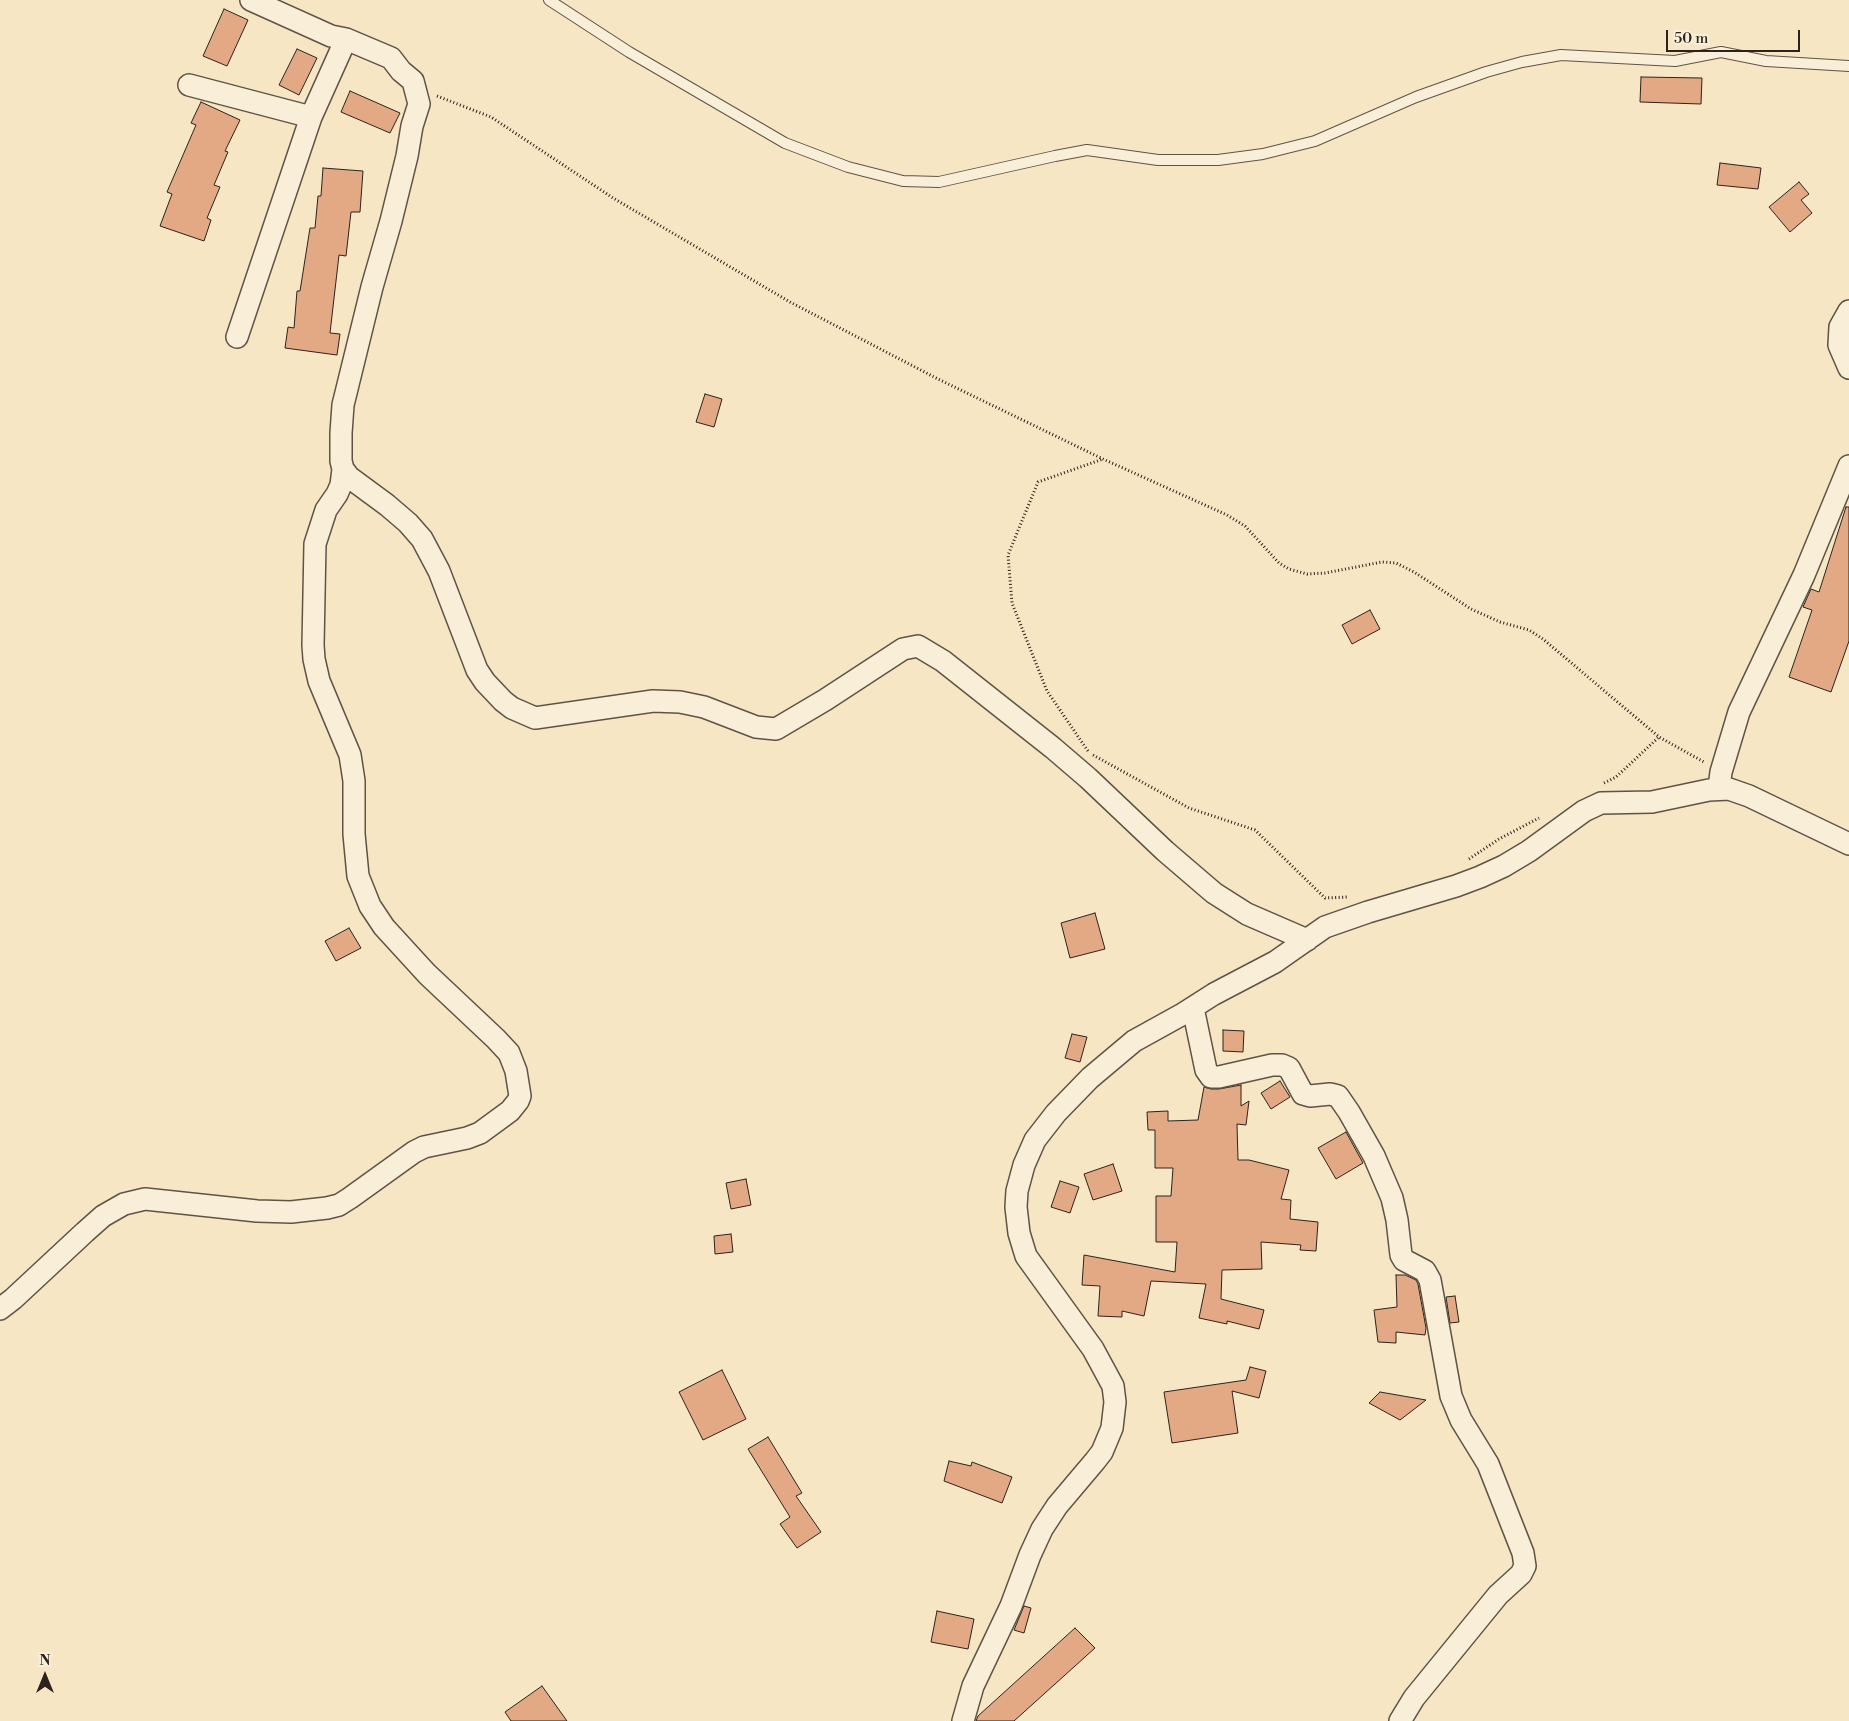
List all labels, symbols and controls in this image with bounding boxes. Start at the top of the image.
scale bar [1669,20,1803,52]
text: 50 m [1674,29,1708,48]
north arrow [20,1651,70,1701]
text: N [39,1652,51,1670]

